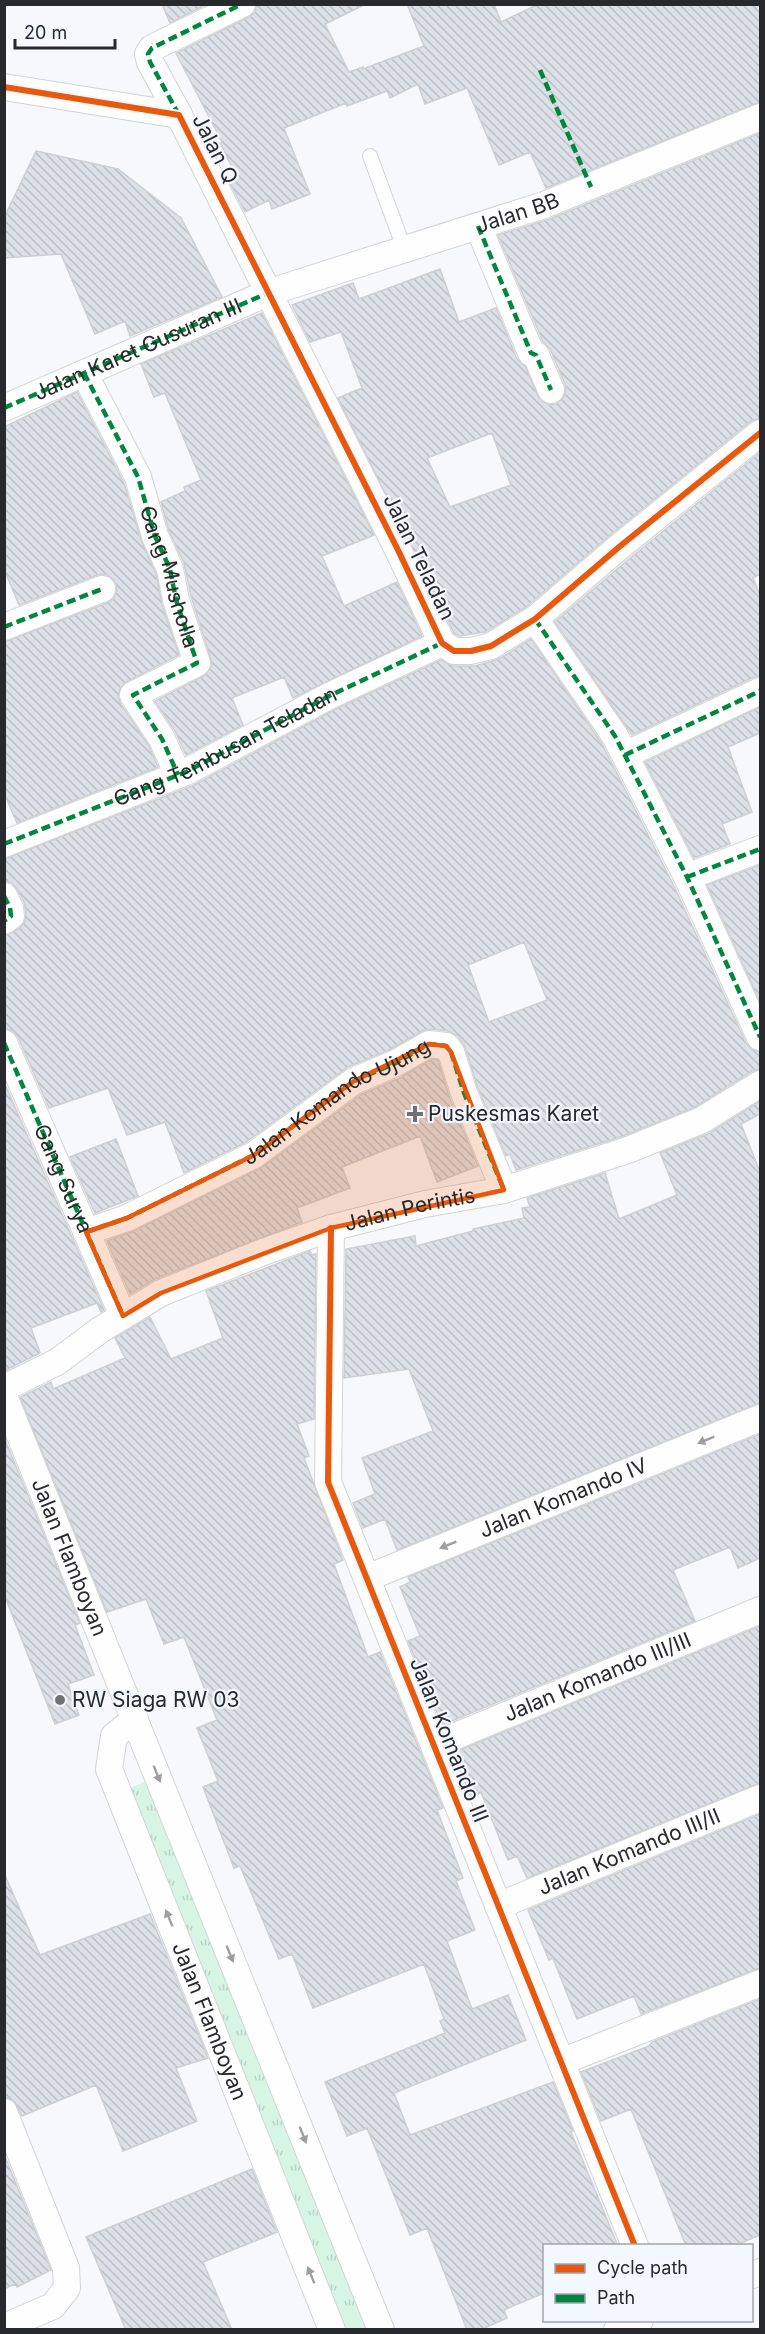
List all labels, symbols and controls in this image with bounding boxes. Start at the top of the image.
scale bar [15,12,116,50]
text: 20 m [24,22,67,43]
street label: Jalan Q [187,110,244,188]
street label: Jalan BB [472,187,563,238]
street label: Jalan Karet Gusuran III [30,293,245,405]
street label: Jalan Teladan [378,490,461,624]
street label: Gang Musholla [135,503,204,651]
street label: Gang Tembusan Teladan [110,681,341,811]
street label: Jalan Komando Ujung [239,1033,434,1170]
place label: Puskesmas Karet [428,1101,599,1126]
marker: Puskesmas Karet [406,1105,424,1123]
street label: Gang Surya [29,1120,98,1237]
street label: Jalan Perintis [342,1182,477,1236]
one-way arrow [697,1435,715,1445]
street label: Jalan Komando IV [476,1452,651,1543]
street label: Jalan Flamboyan [27,1475,113,1640]
one-way arrow [438,1540,456,1550]
street label: Jalan Komando III/III [500,1627,695,1727]
street label: Jalan Komando III [405,1654,494,1826]
place label: RW Siaga RW 03 [72,1687,239,1712]
marker: RW Siaga RW 03 [53,1693,67,1707]
one-way arrow [152,1765,162,1783]
street label: Jalan Komando III/II [534,1803,724,1900]
one-way arrow [164,1909,174,1927]
street label: Jalan Flamboyan [167,1939,252,2104]
one-way arrow [225,1946,235,1964]
one-way arrow [298,2127,308,2145]
legend [543,2244,753,2322]
text: Cycle path [597,2257,688,2278]
one-way arrow [306,2266,315,2284]
text: Path [597,2287,635,2308]

